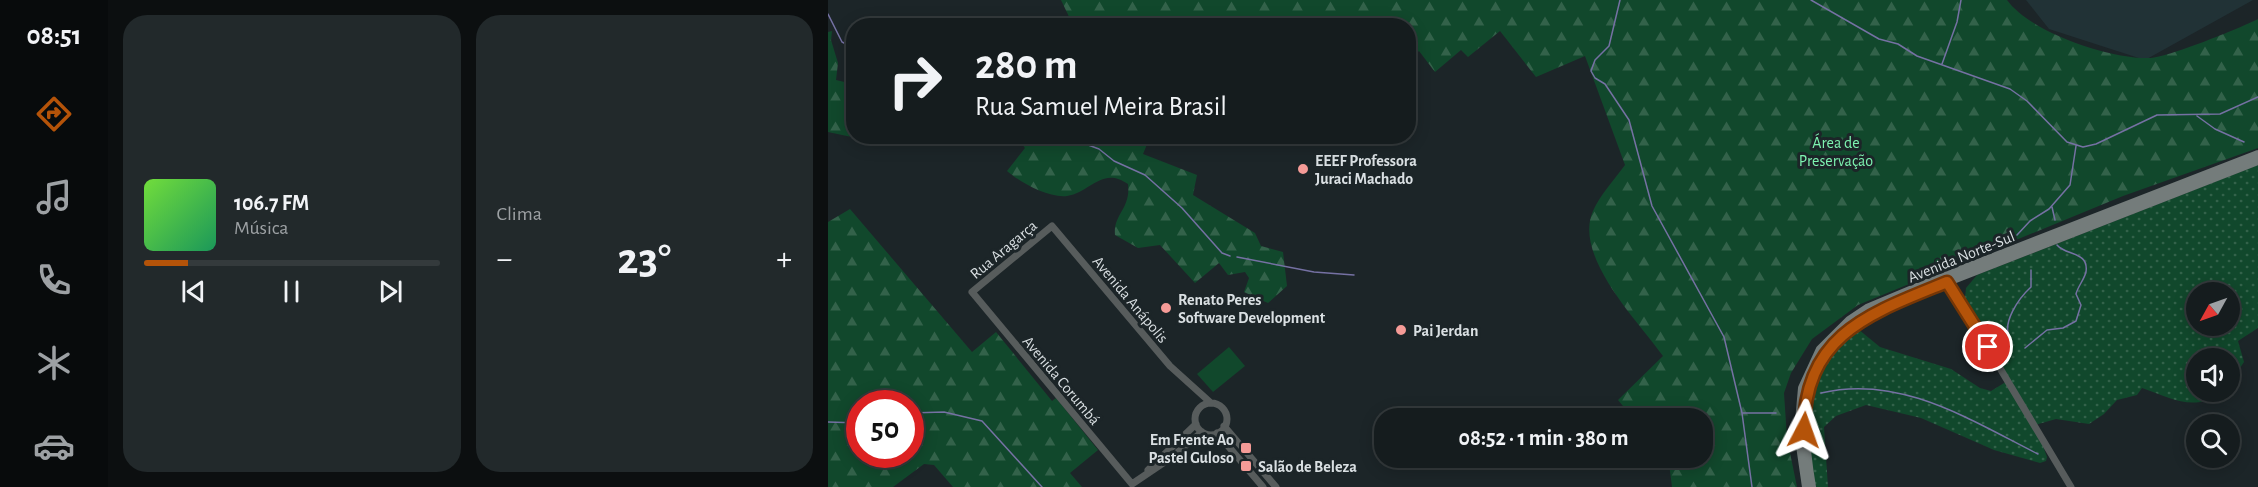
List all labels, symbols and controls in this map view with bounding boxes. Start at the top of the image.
text: 08:51 [27,22,81,49]
icon: right [876,42,954,120]
text: 280 m [975,44,1078,86]
icon: directions [33,93,75,135]
text: Rua Samuel Meira Brasil [975,93,1227,120]
park label: Área de Preservação [1799,133,1873,169]
place label: EEEF Professora Juraci Machado [1315,153,1417,187]
marker: EEEF Professora Juraci Machado [1296,162,1310,176]
icon: music [33,176,75,218]
text: 106.7 FM [234,192,309,214]
text: Clima [497,204,542,224]
street label: Rua Aragarça [967,217,1040,282]
text: Música [234,218,289,238]
street label: Avenida Norte-Sul [1906,228,2017,286]
text: 23° [617,237,671,282]
text: − [497,243,512,276]
text: + [776,243,792,276]
street label: Avenida Anápolis [1089,253,1171,346]
icon: phone [33,259,75,301]
icon: previous [177,275,210,308]
icon: pause [275,275,308,308]
icon: next [374,275,407,308]
north arrow [2186,282,2240,336]
map controls [2186,282,2240,468]
place label: Renato Peres Software Development [1178,292,1326,326]
marker: Renato Peres Software Development [1159,301,1173,315]
pin [1962,321,2013,372]
marker: Pai Jerdan [1394,323,1408,337]
place label: Pai Jerdan [1413,323,1478,339]
icon: arrive [1971,330,2004,363]
street label: Avenida Corumbá [1020,333,1103,428]
icon: climate [33,342,75,384]
button: sound [2186,348,2240,402]
speed limit sign: 50 [846,390,924,468]
position arrow [1772,398,1836,462]
button: search [2186,414,2240,468]
icon: car [33,425,75,467]
text: 08:52 · 1 min · 380 m [1459,427,1628,449]
place label: Em Frente Ao Pastel Guloso [1148,432,1234,466]
marker: Em Frente Ao Pastel Guloso [1239,441,1253,455]
marker: Salão de Beleza [1239,459,1253,473]
place label: Salão de Beleza [1258,459,1357,475]

